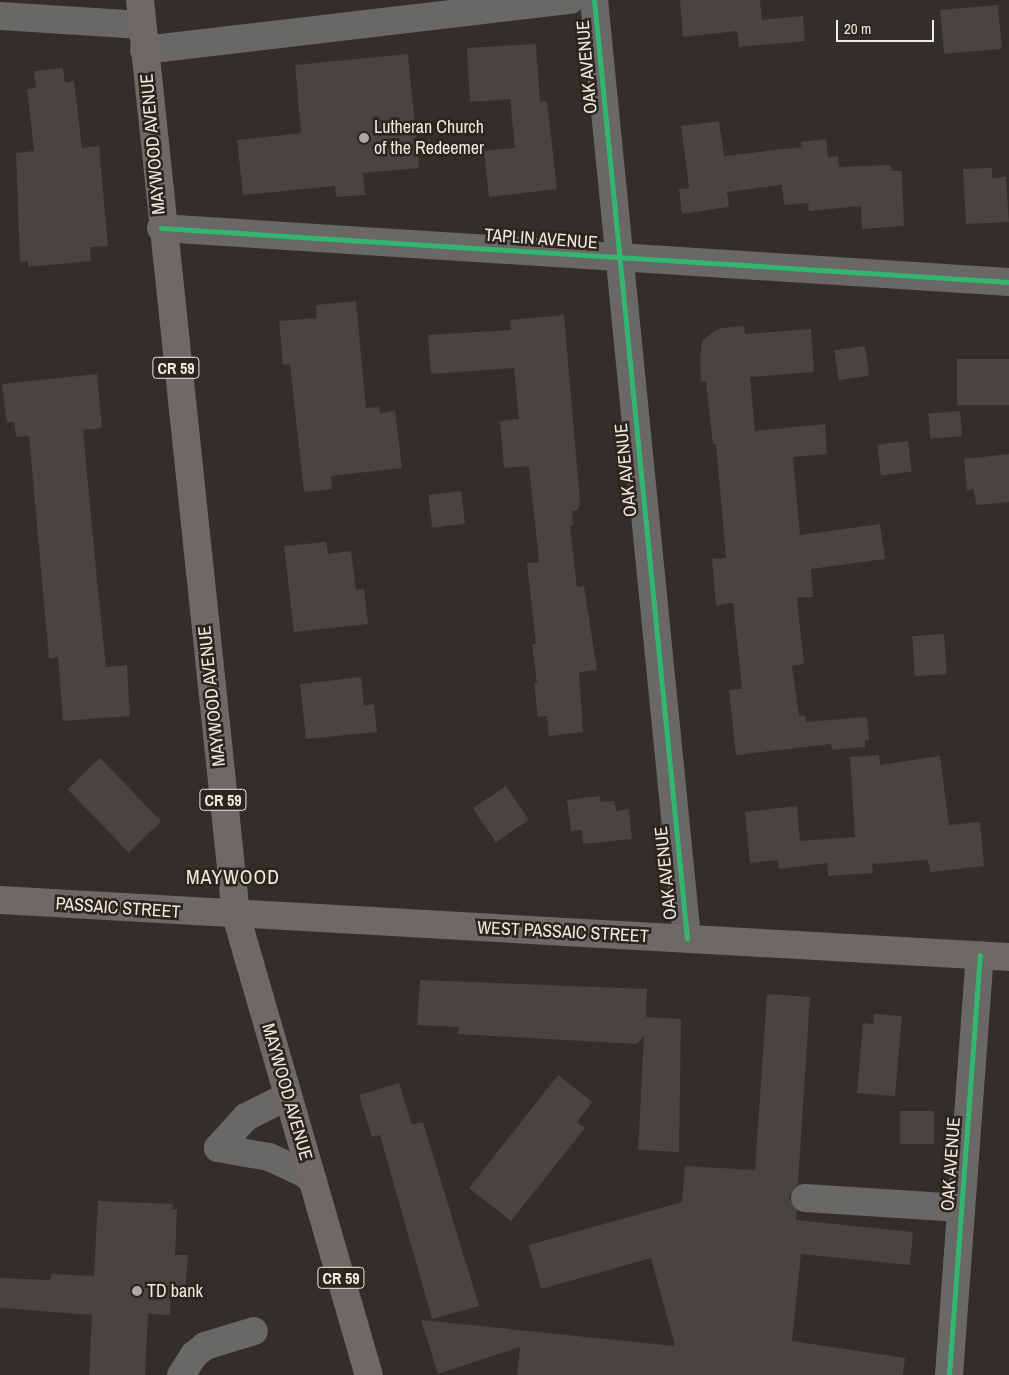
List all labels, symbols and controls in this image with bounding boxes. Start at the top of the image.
scale bar [839,10,936,42]
text: 20 m [844,18,871,39]
street label: OAK AVENUE [572,19,602,115]
street label: MAYWOOD AVENUE [136,72,170,216]
place label: Lutheran Church of the Redeemer [374,117,484,160]
marker: Lutheran Church of the Redeemer [358,132,370,144]
street label: TAPLIN AVENUE [483,224,599,254]
road number: CR 59 [152,354,200,382]
street label: OAK AVENUE [610,422,642,518]
street label: MAYWOOD AVENUE [194,624,230,768]
road number: CR 59 [199,786,247,814]
street label: OAK AVENUE [650,825,682,921]
district label: MAYWOOD [185,864,281,888]
street label: PASSAIC STREET [55,893,181,923]
street label: WEST PASSAIC STREET [477,917,649,947]
street label: MAYWOOD AVENUE [257,1021,317,1163]
street label: OAK AVENUE [937,1116,965,1212]
road number: CR 59 [317,1264,365,1292]
place label: TD bank [147,1280,203,1302]
marker: TD bank [131,1285,143,1297]

